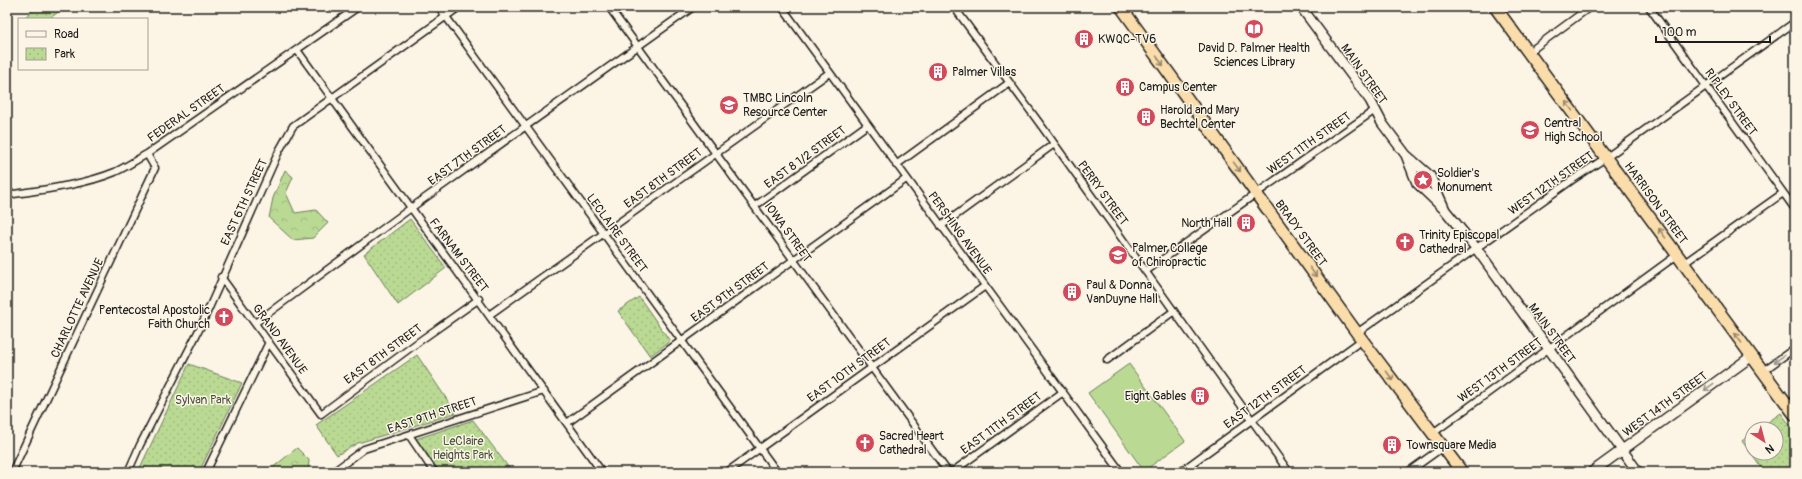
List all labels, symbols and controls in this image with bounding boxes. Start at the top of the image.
legend [18,18,148,70]
library icon: David D. Palmer Health Sciences Library [1243,18,1265,40]
scale bar [1656,18,1770,44]
text: 100 m [1662,25,1697,40]
text: Road [54,27,79,42]
building icon: KWQC-TV6 [1073,28,1095,50]
place label: KWQC-TV6 [1098,32,1156,47]
place label: David D. Palmer Health Sciences Library [1198,41,1310,70]
street label: MAIN STREET [1337,41,1390,108]
text: Park [54,47,75,62]
one-way arrow [1156,56,1164,67]
building icon: Palmer Villas [927,61,949,83]
place label: Palmer Villas [952,65,1017,80]
street label: RIPLEY STREET [1701,66,1760,139]
building icon: Campus Center [1114,76,1136,98]
place label: Campus Center [1139,80,1218,95]
street label: FEDERAL STREET [145,81,228,146]
place label: TMBC Lincoln Resource Center [743,91,828,120]
school or university icon: TMBC Lincoln Resource Center [718,94,740,116]
one-way arrow [1565,100,1573,111]
place label: Harold and Mary Bechtel Center [1160,103,1239,132]
building icon: Harold and Mary Bechtel Center [1135,106,1157,128]
street label: WEST 11TH STREET [1265,109,1354,178]
place label: Central High School [1544,116,1603,145]
school or university icon: Central High School [1519,119,1541,141]
street label: EAST 7TH STREET [425,122,510,189]
street label: EAST 8 1/2 STREET [762,123,849,192]
street label: EAST 8TH STREET [621,145,706,212]
street label: WEST 12TH STREET [1506,148,1597,218]
street label: EAST 6TH STREET [218,156,271,248]
street label: PERRY STREET [1074,158,1131,229]
street label: HARRISON STREET [1621,159,1691,248]
one-way arrow [1233,161,1241,172]
place label: Soldier's Monument [1437,166,1492,195]
place icon: Soldier's Monument [1412,169,1434,191]
street label: PERSHING AVENUE [925,189,995,278]
street label: LECLAIRE STREET [583,191,650,276]
street label: BRADY STREET [1271,197,1330,270]
street label: IOWA STREET [761,199,815,266]
building icon: North Hall [1235,212,1257,234]
street label: FARNAM STREET [426,215,492,296]
place label: North Hall [1181,216,1232,231]
place label: Trinity Episcopal Cathedral [1419,228,1499,257]
one-way arrow [1658,228,1666,239]
church icon: Trinity Episcopal Cathedral [1394,231,1416,253]
place label: Palmer College of Chiropractic [1132,241,1208,270]
school or university icon: Palmer College of Chiropractic [1107,244,1129,266]
street label: CHARLOTTE AVENUE [48,256,107,361]
street label: EAST 9TH STREET [688,259,773,326]
one-way arrow [1309,266,1317,277]
place label: Paul & Donna VanDuyne Hall [1086,278,1158,307]
building icon: Paul & Donna VanDuyne Hall [1061,281,1083,303]
street label: MAIN STREET [1525,300,1579,366]
street label: GRAND AVENUE [249,301,310,377]
place label: Pentecostal Apostolic Faith Church [99,303,210,332]
church icon: Pentecostal Apostolic Faith Church [213,306,235,328]
street label: EAST 8TH STREET [341,321,426,388]
one-way arrow [1734,333,1743,344]
street label: EAST 10TH STREET [805,335,894,406]
street label: WEST 13TH STREET [1455,335,1546,406]
one-way arrow [1773,355,1784,364]
street label: EAST 12TH STREET [1221,362,1310,432]
street label: WEST 14TH STREET [1620,368,1711,440]
one-way arrow [1386,371,1394,382]
one-way arrow [1703,383,1714,392]
building icon: Eight Gables [1189,385,1211,407]
street label: EAST 11TH STREET [958,389,1045,458]
place label: Eight Gables [1125,389,1187,404]
park label: Sylvan Park [175,393,231,408]
street label: EAST 9TH STREET [386,394,479,437]
north arrow [1744,421,1784,461]
place label: Sacred Heart Cathedral [879,429,944,458]
church icon: Sacred Heart Cathedral [854,432,876,454]
park label: LeClaire Heights Park [433,434,493,463]
building icon: Townsquare Media [1381,434,1403,456]
place label: Townsquare Media [1406,438,1497,453]
text: N [1762,441,1776,456]

